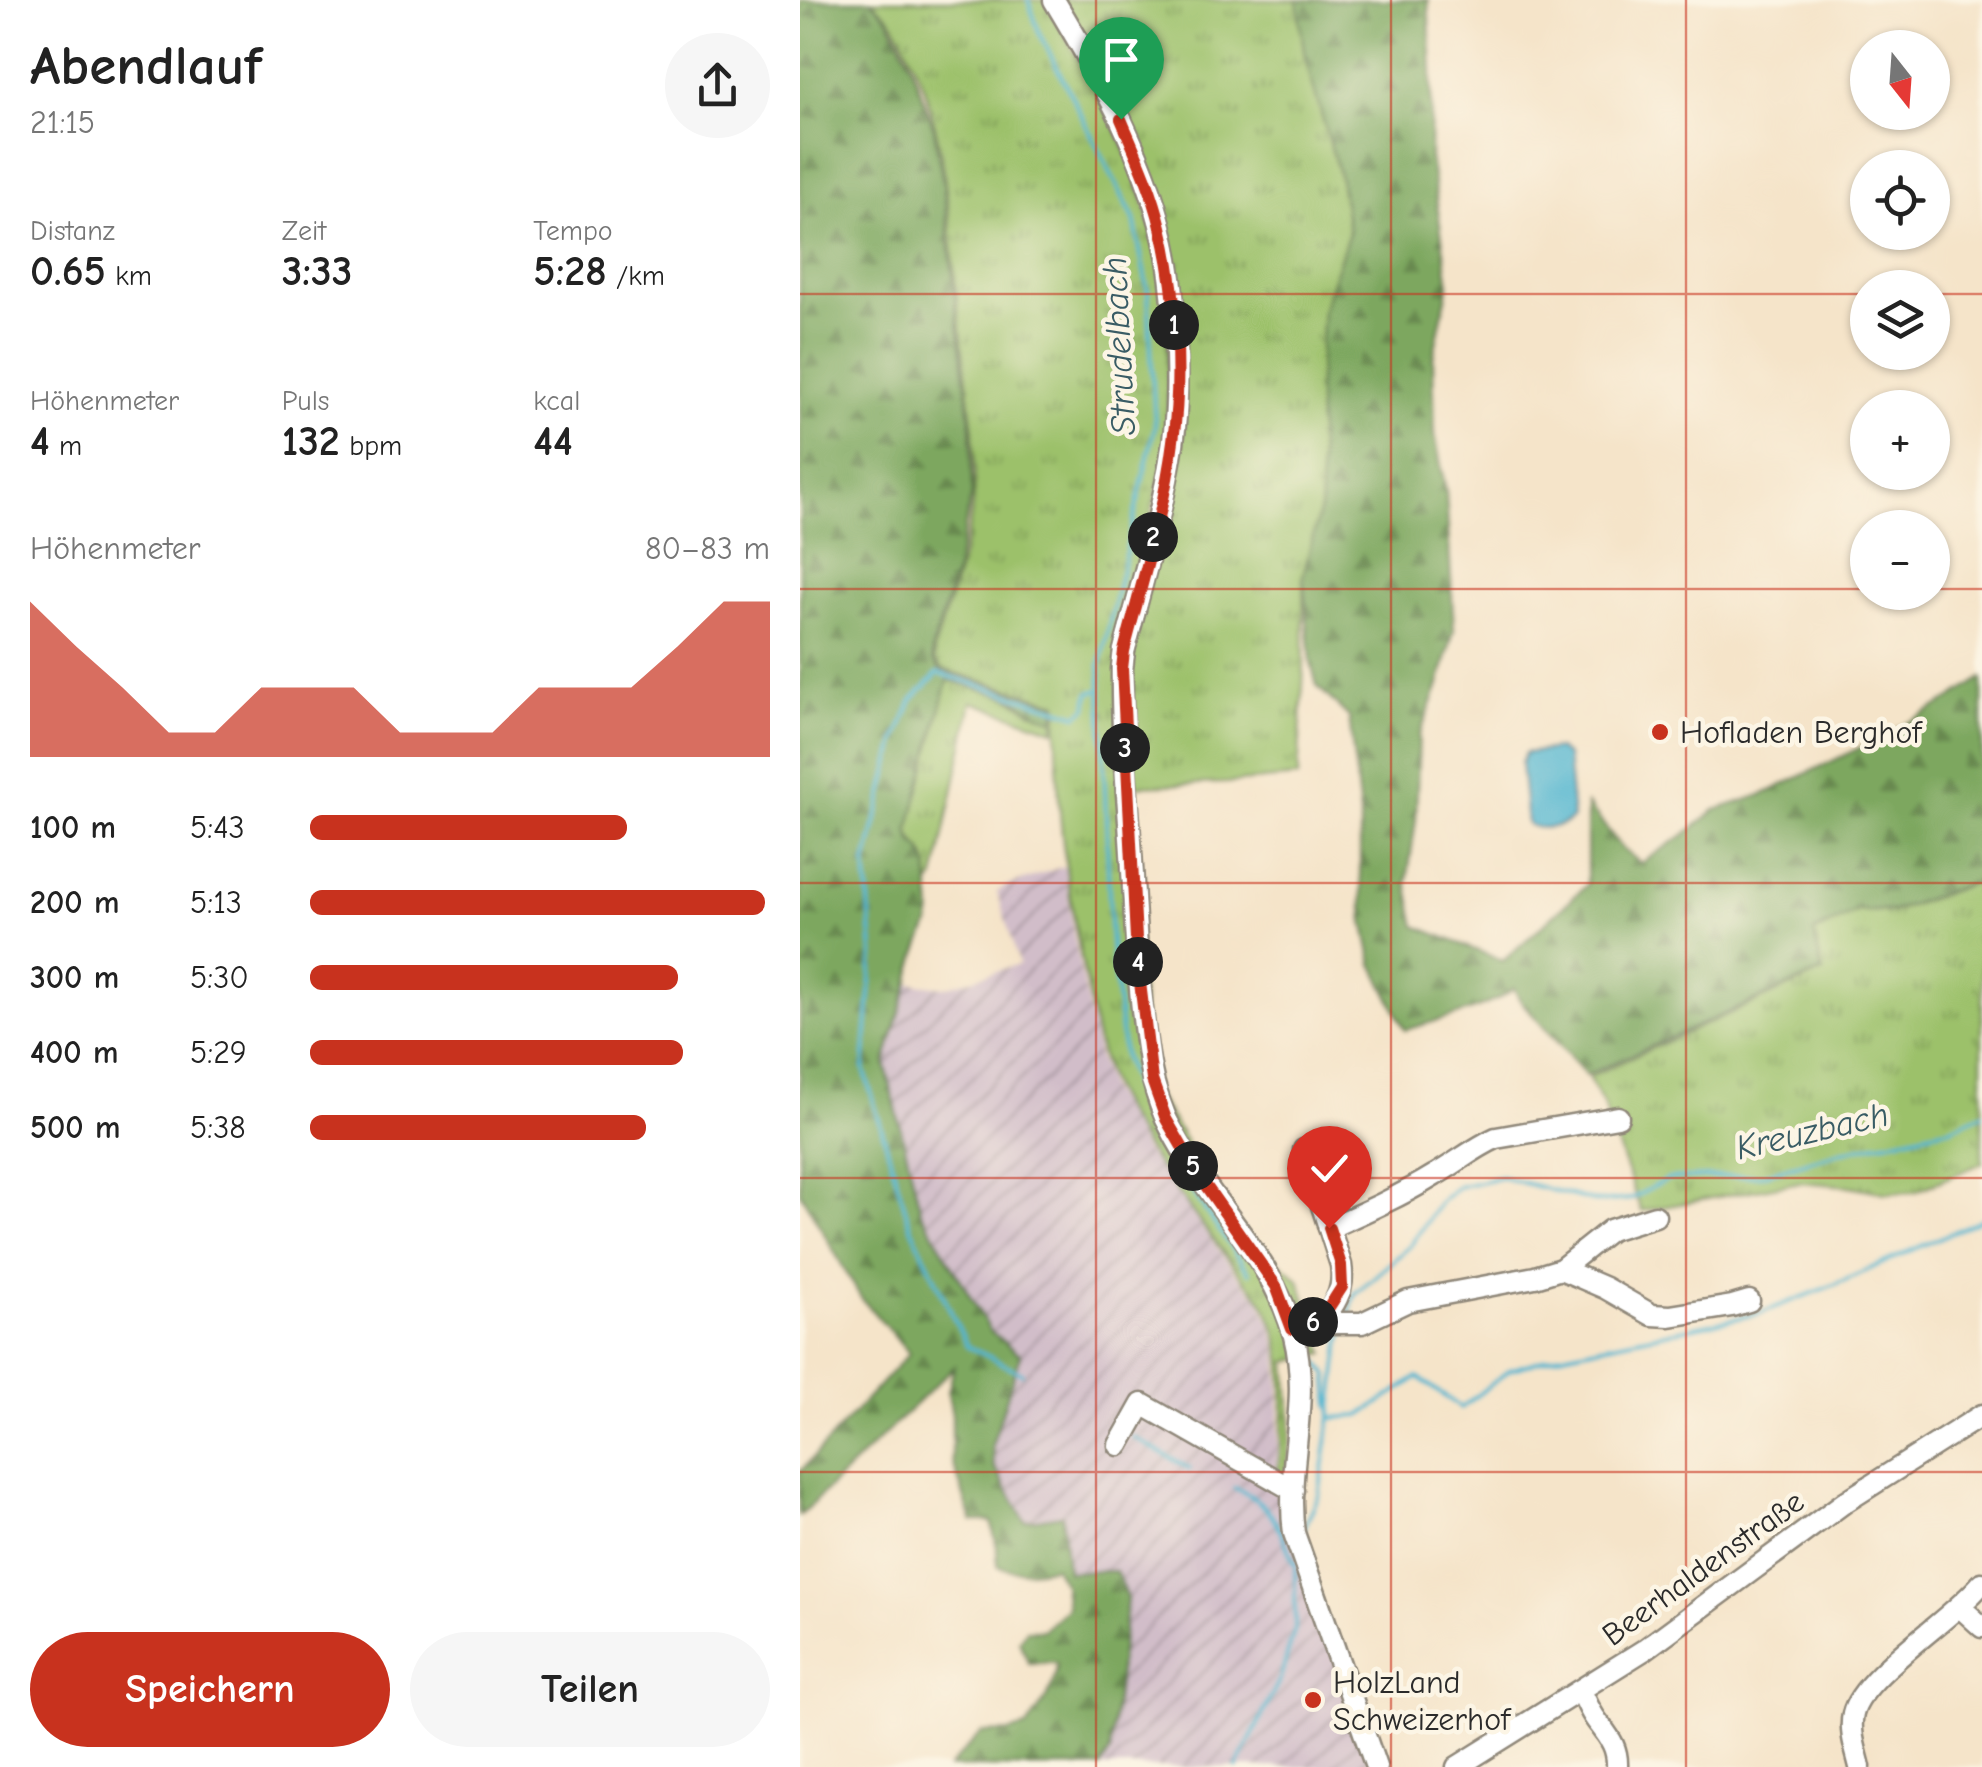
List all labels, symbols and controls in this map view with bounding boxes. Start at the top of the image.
pin [1079,17,1164,120]
north arrow [1850,30,1950,130]
map controls [1850,30,1950,610]
icon: arrive [1094,32,1149,87]
button: share [665,33,770,138]
text: Abendlauf [30,34,262,98]
text: 21:15 [30,104,95,141]
button: locate [1850,150,1950,250]
text: Distanz [30,215,115,247]
text: Zeit [282,215,326,247]
text: Tempo [533,215,613,247]
text: 0.65 [30,247,106,296]
text: 3:33 [282,247,352,296]
text: 5:28 [533,247,607,296]
water label: Strudelbach [1094,256,1144,436]
text: km [106,260,152,292]
text: /km [607,260,665,292]
button: layers [1850,270,1950,370]
pin: 1 [1149,300,1199,350]
text: 1 [1168,309,1180,341]
text: Höhenmeter [30,385,179,417]
text: Puls [282,385,329,417]
text: kcal [533,385,580,417]
button: + [1850,390,1950,490]
text: 4 [30,417,50,466]
text: 132 [282,417,340,466]
text: 44 [533,417,573,466]
text: m [50,430,82,462]
text: bpm [340,430,402,462]
button: − [1850,510,1950,610]
pin: 2 [1128,512,1178,562]
text: 2 [1146,521,1160,553]
text: Höhenmeter [30,530,200,567]
text: 80–83 m [645,530,770,567]
place label: Hofladen Berghof [1680,714,1923,751]
marker: Hofladen Berghof [1649,721,1671,743]
pin: 3 [1100,723,1150,773]
text: 3 [1118,732,1132,764]
text: 100 m [30,809,116,846]
text: 5:43 [190,809,245,846]
text: 200 m [30,884,119,921]
text: 5:13 [190,884,242,921]
pin: 4 [1113,937,1163,987]
text: 4 [1131,946,1145,978]
text: 300 m [30,959,119,996]
text: 5:30 [190,959,249,996]
text: 400 m [30,1034,118,1071]
text: 5:29 [190,1034,247,1071]
water label: Kreuzbach [1732,1094,1892,1168]
text: 500 m [30,1109,120,1146]
text: 5:38 [190,1109,246,1146]
pin [1287,1126,1372,1229]
pin: 5 [1168,1141,1218,1191]
icon: check [1302,1141,1357,1196]
text: 5 [1186,1150,1200,1182]
pin: 6 [1288,1297,1338,1347]
text: 6 [1306,1306,1320,1338]
street label: Beerhaldenstraße [1595,1483,1811,1653]
button: Speichern [30,1632,390,1747]
button: Teilen [410,1632,770,1747]
place label: HolzLand Schweizerhof [1333,1664,1512,1738]
marker: HolzLand Schweizerhof [1302,1689,1324,1711]

